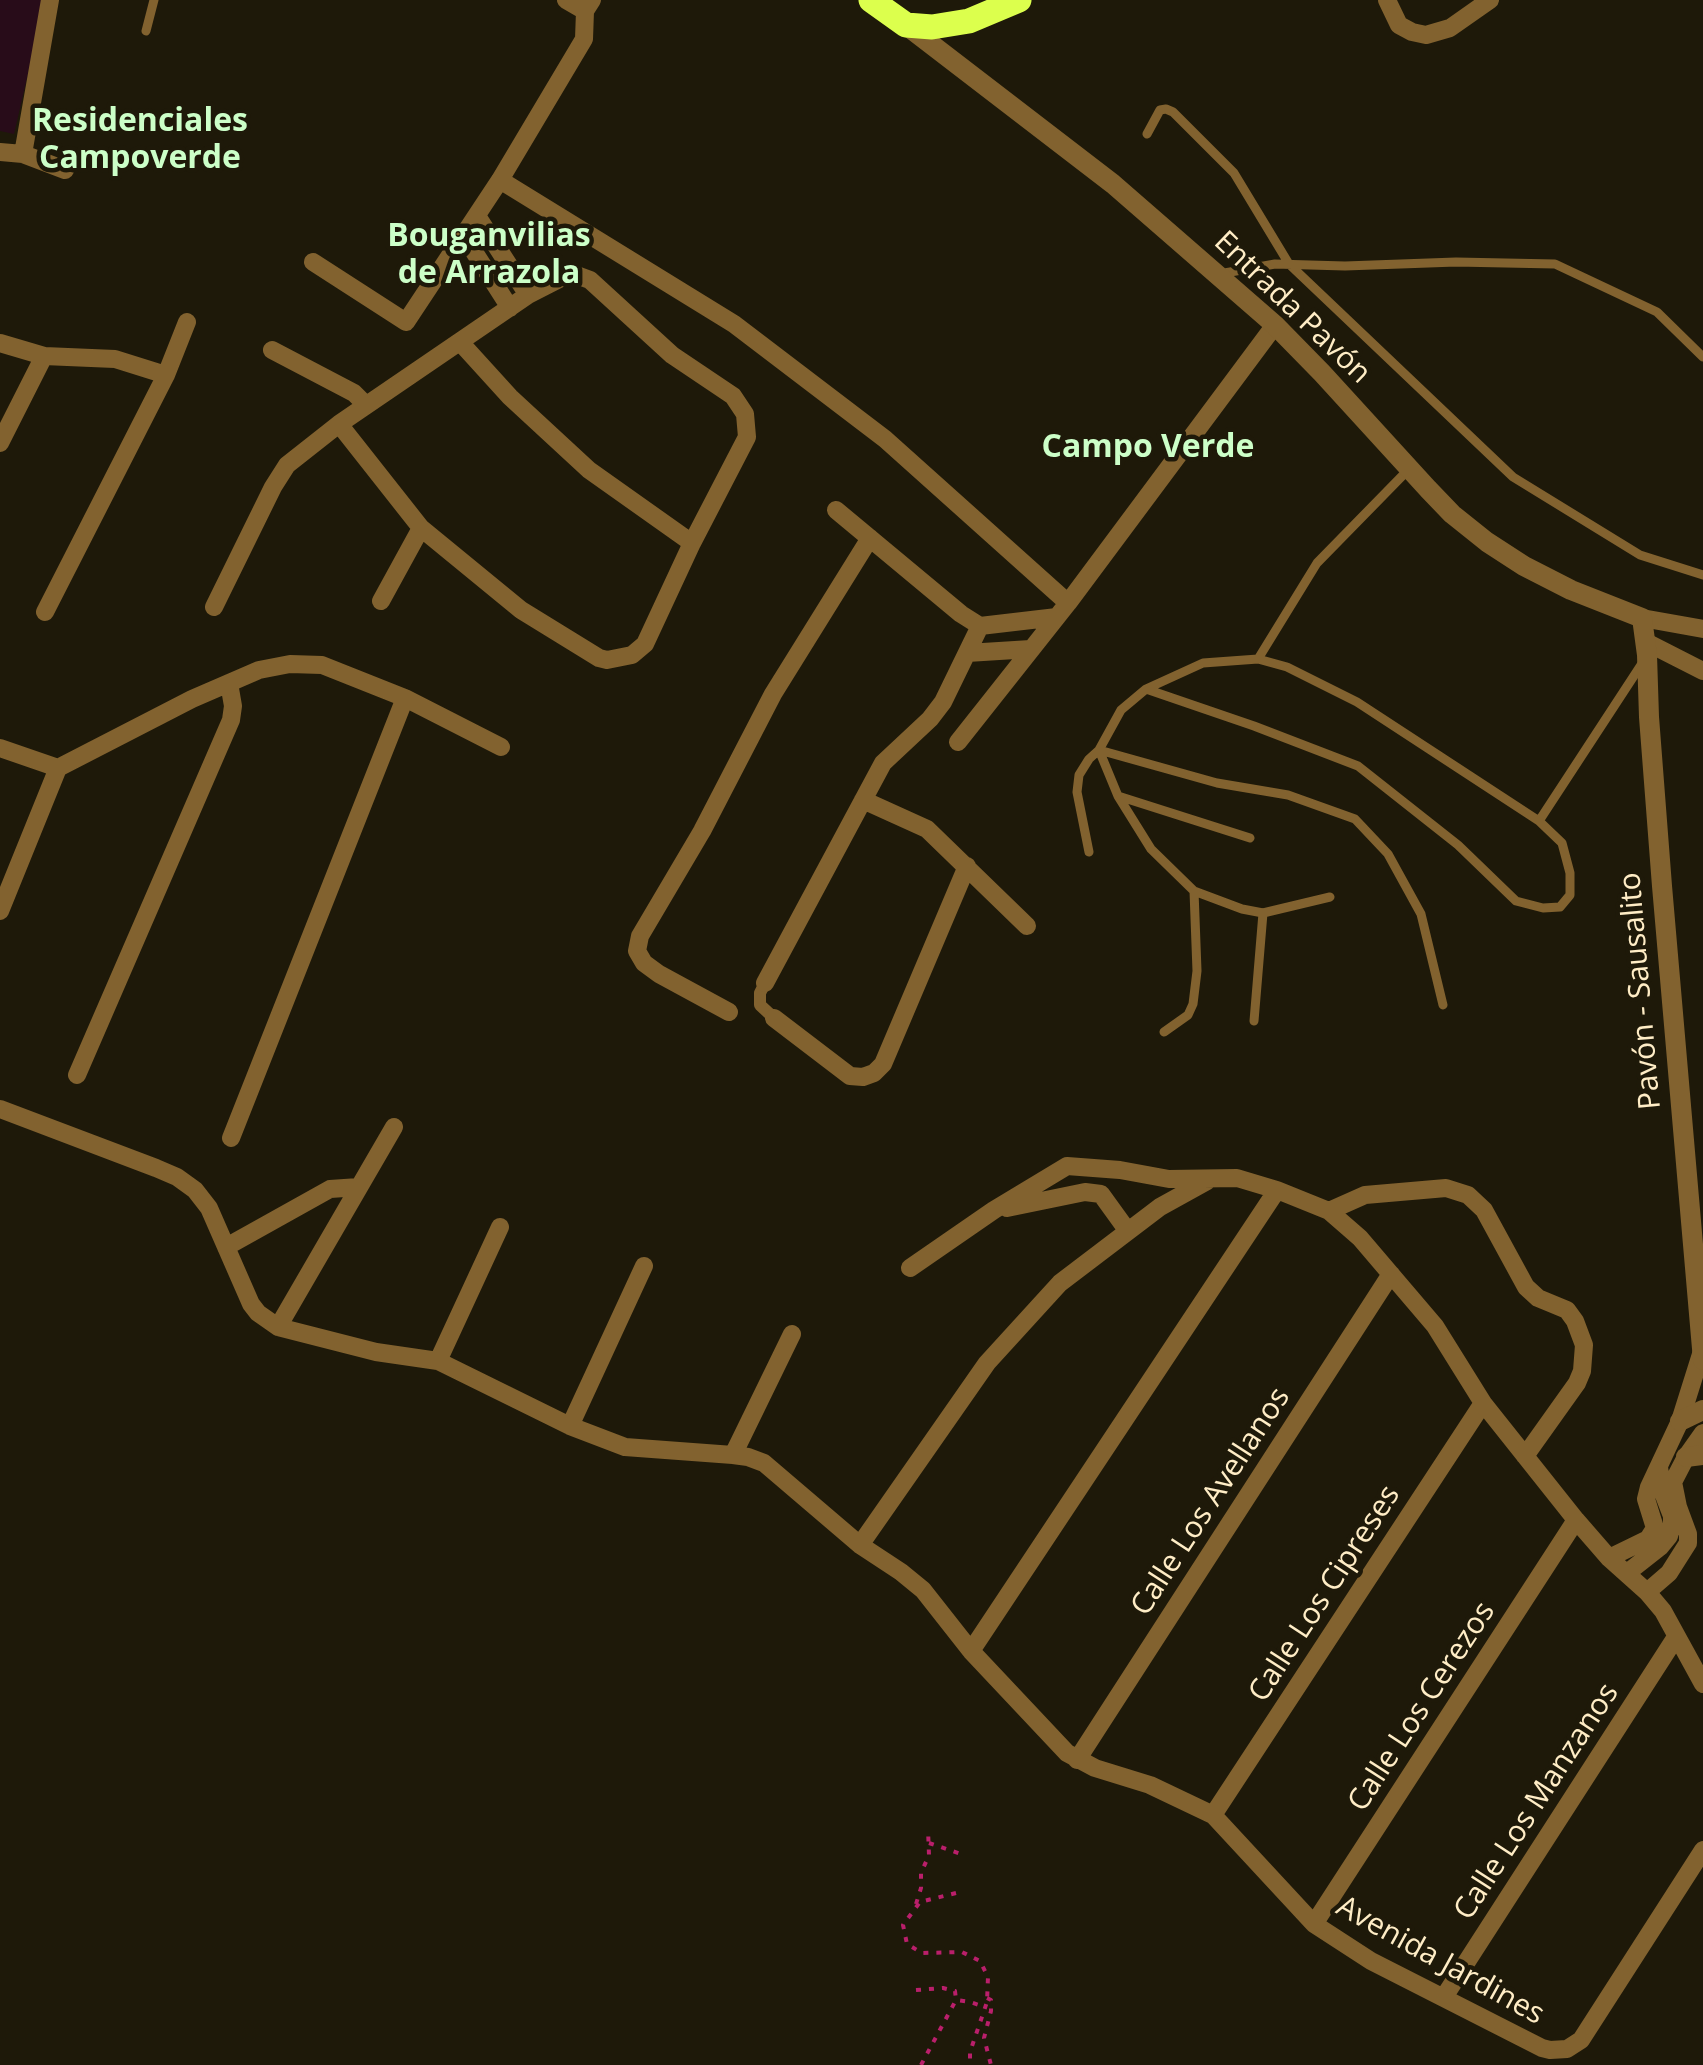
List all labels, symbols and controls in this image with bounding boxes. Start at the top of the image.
district label: Residenciales Campoverde [32,103,248,178]
district label: Bouganvilias de Arrazola [387,218,591,293]
street label: Entrada Pavón [1206,224,1378,392]
district label: Campo Verde [1042,429,1254,467]
street label: Pavón - Sausalito [1613,871,1669,1111]
street label: Calle Los Avellanos [1124,1381,1298,1623]
street label: Calle Los Cipreses [1242,1479,1408,1709]
street label: Calle Los Cerezos [1341,1596,1503,1818]
street label: Calle Los Manzanos [1447,1677,1627,1927]
street label: Avenida Jardines [1330,1889,1550,2033]

